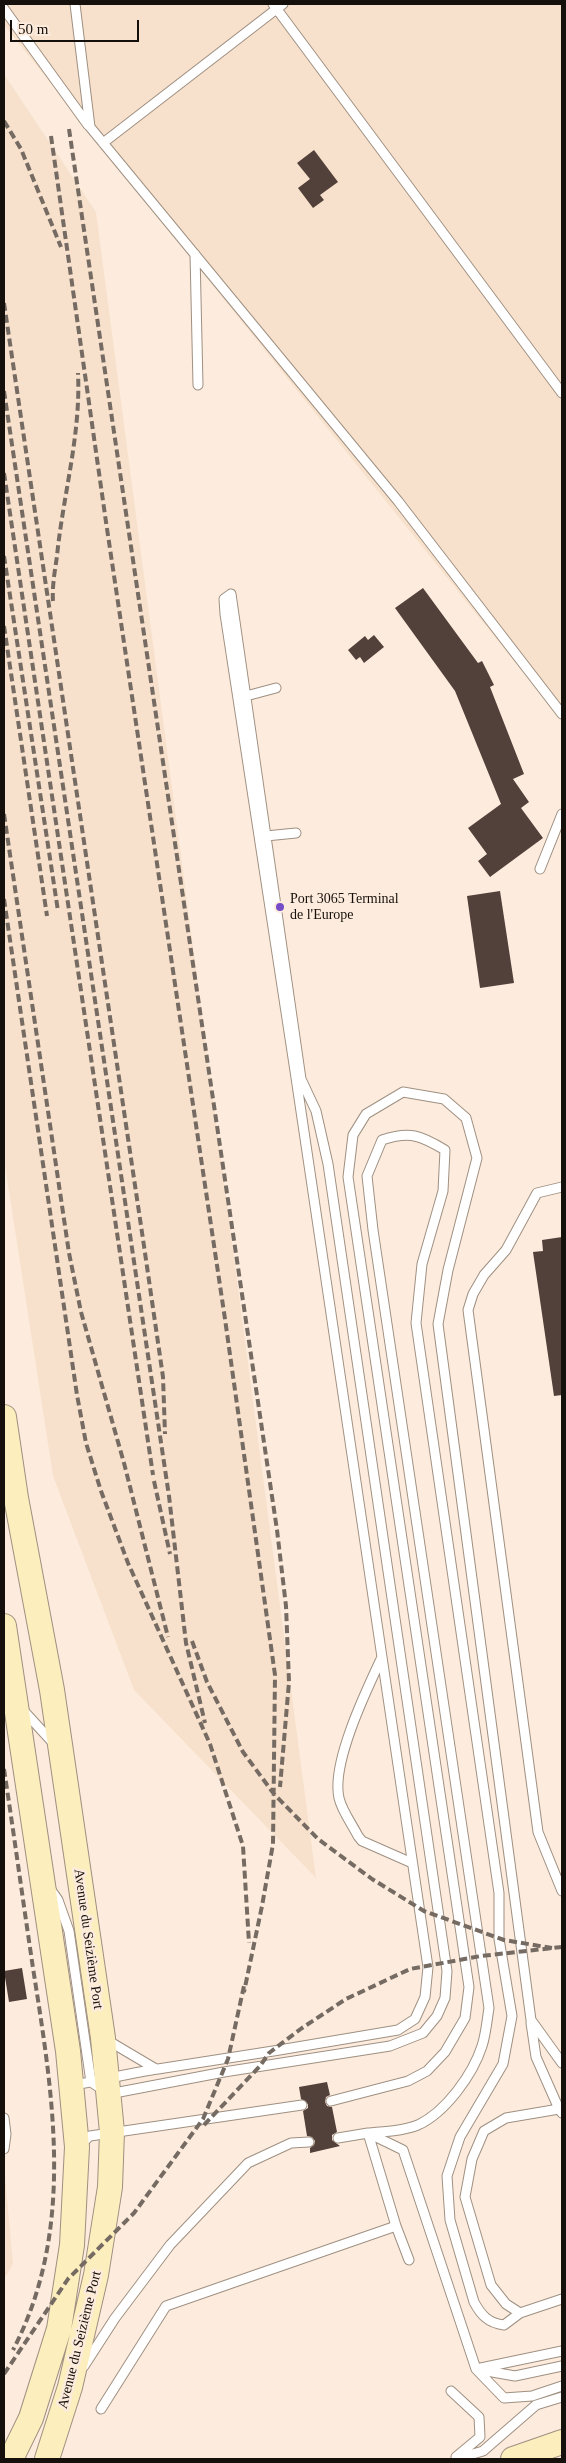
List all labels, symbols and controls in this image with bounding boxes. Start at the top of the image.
scale bar [12,10,141,42]
text: 50 m [18,21,48,37]
place label: Port 3065 Terminal de l'Europe [290,891,399,924]
marker: Port 3065 Terminal de l'Europe [274,901,286,913]
street label: Avenue du Seizième Port [70,1868,106,2010]
street label: Avenue du Seizième Port [55,2269,105,2411]

